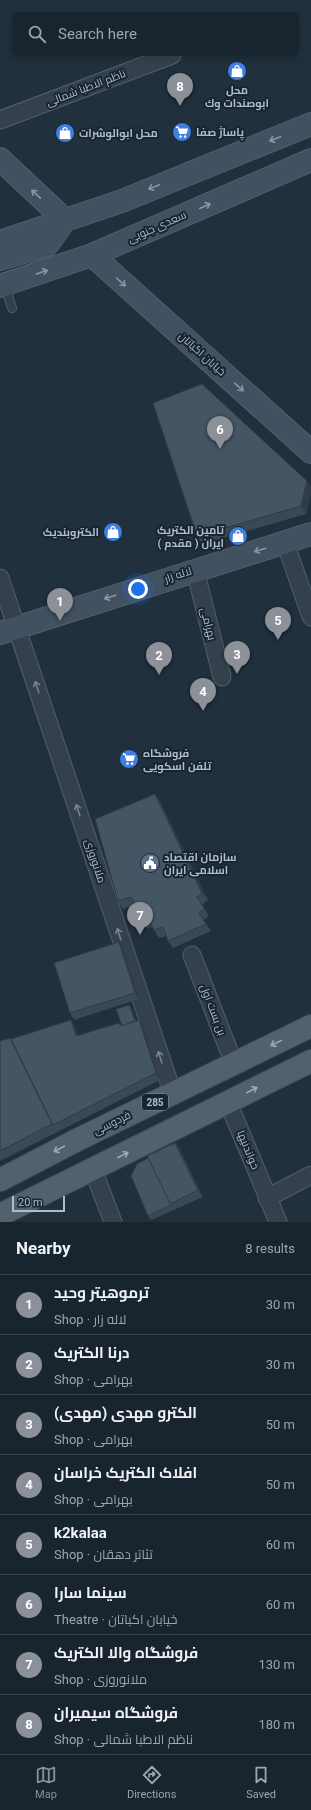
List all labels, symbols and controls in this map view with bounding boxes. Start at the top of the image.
search box [12,12,299,56]
icon: search [26,23,48,45]
text: Search here [58,25,137,43]
shop icon: محل ابوصندات وك [226,60,248,82]
street label: ناظم الاطبا شمالی [44,67,128,110]
pin: 8 [167,73,193,106]
place label: محل ابوصندات وك [205,84,269,111]
supermarket icon: پاساژ صفا [171,121,193,143]
shop icon: محل ابوالوشرات [54,122,76,144]
place label: پاساژ صفا [196,126,244,141]
place label: محل ابوالوشرات [79,127,158,141]
one-way arrow [269,135,281,143]
one-way arrow [149,184,161,192]
one-way arrow [31,189,41,199]
one-way arrow [198,202,210,209]
street label: سعدی جنوبی [126,208,188,246]
one-way arrow [35,268,47,276]
one-way arrow [116,277,126,286]
street label: خیابان اکباتان [176,330,228,378]
one-way arrow [234,382,244,392]
pin: 6 [207,416,233,449]
shop icon: الکتروبندیک [102,521,124,543]
place label: تامین الکتریک ایران ( مقدم ) [157,524,225,551]
shop icon: تامین الکتریک ایران ( مقدم ) [227,525,249,547]
place label: الکتروبندیک [43,526,99,540]
one-way arrow [254,547,267,554]
street label: لاله زار [162,564,193,586]
your location [128,579,148,599]
pin: 1 [47,588,73,621]
one-way arrow [104,594,116,602]
street label: بهرامی [198,606,218,642]
pin: 5 [265,607,291,640]
pin: 3 [224,641,250,674]
pin: 2 [146,642,172,675]
pin: 4 [190,678,216,711]
one-way arrow [33,681,41,693]
place label: فروشگاه تلفن اسکویی [143,747,212,774]
supermarket icon: فروشگاه تلفن اسکویی [118,748,140,770]
one-way arrow [74,805,82,817]
street label: ملانوروزی [82,837,108,885]
place label: سازمان اقتصاد اسلامی ایران [164,851,237,877]
public building icon: سازمان اقتصاد اسلامی ایران [139,852,161,874]
pin: 7 [127,902,153,935]
one-way arrow [115,927,122,940]
street label: بن بست اول [197,983,229,1037]
one-way arrow [270,1040,282,1047]
one-way arrow [156,1051,163,1064]
one-way arrow [246,1086,258,1093]
road number: 285 [142,1094,168,1110]
street label: فردوسی [91,1108,133,1138]
street label: خواندنیها [234,1129,262,1171]
one-way arrow [53,1146,65,1154]
one-way arrow [117,1151,129,1158]
scale bar [12,1194,65,1213]
text: 20 m [18,1196,43,1209]
text: Nearby [16,1238,71,1258]
text: 8 results [245,1241,295,1256]
text: ترموهیتر وحید [54,1284,149,1302]
text: 1 [25,1297,33,1312]
text: 30 m [266,1297,295,1312]
text: Shop · لاله زار [54,1312,126,1327]
text: درنا الکتریک [54,1344,130,1362]
text: 2 [25,1357,33,1372]
text: 30 m [266,1357,295,1372]
text: Shop · بهرامی [54,1372,133,1387]
text: الکترو مهدی (مهدی) [54,1404,197,1422]
text: 3 [25,1417,33,1432]
text: 50 m [266,1417,295,1432]
text: Shop · بهرامی [54,1432,133,1447]
text: افلاک الکتریک خراسان [54,1464,197,1482]
text: 4 [25,1477,33,1492]
text: 50 m [266,1477,295,1492]
text: Shop · بهرامی [54,1492,133,1507]
text: k2kalaa [54,1524,107,1542]
text: 5 [25,1537,33,1552]
text: 60 m [266,1537,295,1552]
text: Shop · تئاتر دهقان [54,1547,153,1562]
text: سینما سارا [54,1584,127,1602]
text: 6 [25,1597,33,1612]
text: 60 m [266,1597,295,1612]
text: Theatre · خیابان اکباتان [54,1612,177,1627]
text: فروشگاه والا الکتریک [54,1644,198,1662]
text: 7 [25,1657,33,1672]
text: 130 m [258,1657,295,1672]
text: Shop · ملانوروزی [54,1672,147,1687]
text: فروشگاه سیمیران [54,1704,178,1722]
text: 8 [25,1717,33,1732]
text: 180 m [258,1717,295,1732]
text: Shop · ناظم الاطبا شمالی [54,1732,193,1747]
tab: Map [35,1764,57,1801]
tab: Directions [127,1764,176,1801]
tab: Saved [246,1764,276,1801]

